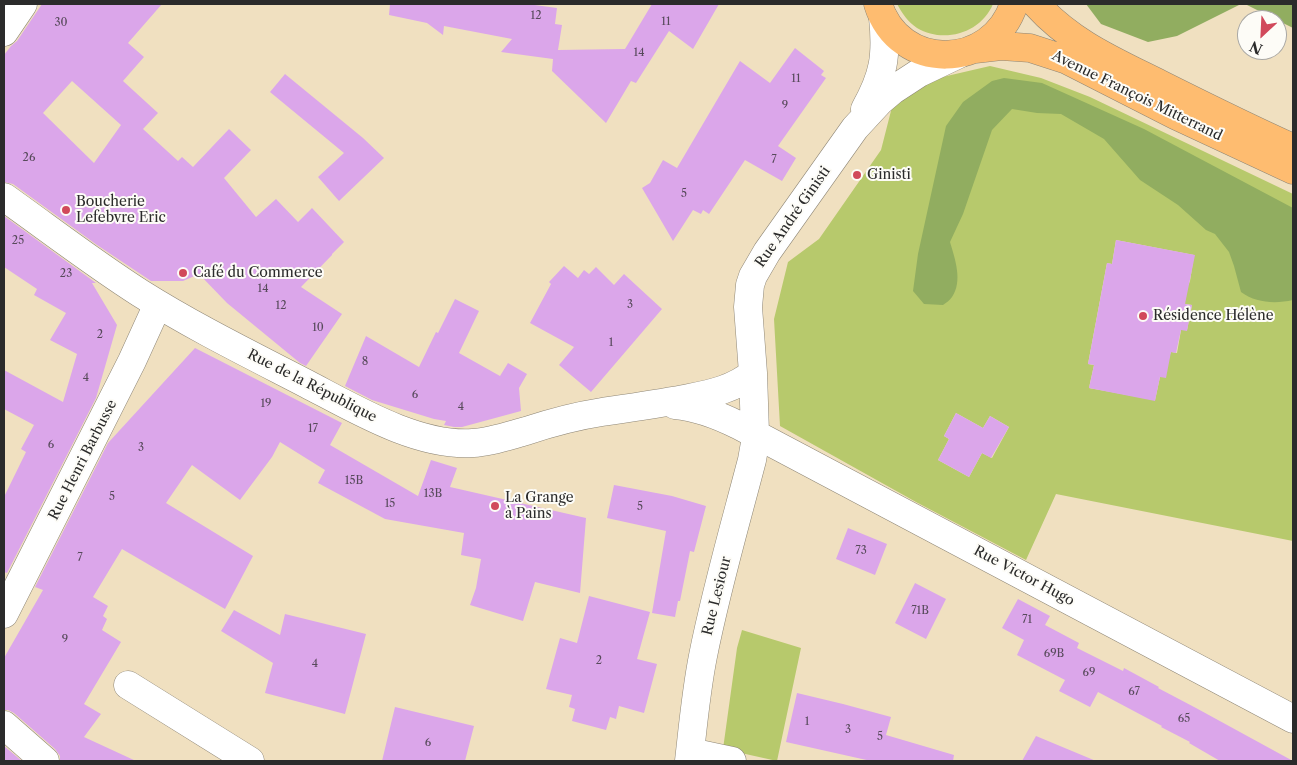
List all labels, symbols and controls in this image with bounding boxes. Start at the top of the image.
house number: 12 [531,9,541,23]
north arrow [1237,10,1287,60]
house number: 11 [661,15,671,29]
house number: 30 [54,16,68,30]
text: N [1247,37,1265,58]
house number: 14 [634,46,644,60]
street label: Avenue François Mitterrand [1049,47,1225,145]
house number: 11 [791,72,801,86]
house number: 9 [782,99,788,113]
house number: 26 [23,151,35,165]
house number: 7 [771,153,777,167]
street label: Rue André Ginisti [752,163,834,271]
place label: Ginisti [867,167,911,183]
marker: Ginisti [851,169,863,181]
house number: 5 [681,187,687,201]
place label: Boucherie Lefebvre Eric [76,194,166,226]
marker: Boucherie Lefebvre Eric [60,204,72,216]
house number: 25 [12,234,24,248]
place label: Café du Commerce [193,265,323,281]
house number: 23 [60,267,72,281]
marker: Café du Commerce [177,267,189,279]
house number: 14 [258,282,268,296]
house number: 3 [627,298,633,312]
house number: 12 [276,299,286,313]
place label: Résidence Hélène [1153,308,1274,324]
marker: Résidence Hélène [1137,310,1149,322]
house number: 10 [312,321,324,335]
house number: 2 [97,328,103,342]
house number: 1 [609,336,613,350]
street label: Rue de la République [245,346,379,426]
house number: 8 [362,355,368,369]
house number: 4 [83,371,89,385]
house number: 6 [412,388,418,402]
street label: Rue Henri Barbusse [45,397,121,523]
house number: 19 [260,397,272,411]
house number: 4 [458,400,464,414]
house number: 17 [308,422,318,436]
house number: 6 [48,438,54,452]
house number: 3 [138,441,144,455]
house number: 15B [345,474,363,488]
house number: 13B [424,487,442,501]
house number: 5 [109,490,115,504]
place label: La Grange à Pains [505,490,574,522]
house number: 15 [385,497,395,511]
marker: La Grange à Pains [489,500,501,512]
house number: 5 [637,500,643,514]
street label: Rue Victor Hugo [971,542,1077,610]
house number: 73 [855,544,867,558]
house number: 7 [77,551,83,565]
street label: Rue Lesiour [699,555,735,637]
house number: 71B [911,604,929,618]
house number: 71 [1022,613,1032,627]
house number: 9 [62,633,68,647]
house number: 69B [1044,647,1064,661]
house number: 2 [596,654,602,668]
house number: 4 [312,657,318,671]
house number: 69 [1083,666,1095,680]
house number: 67 [1128,685,1140,699]
house number: 65 [1178,712,1190,726]
house number: 1 [805,715,809,729]
house number: 3 [845,723,851,737]
house number: 5 [877,730,883,744]
house number: 6 [425,736,431,750]

